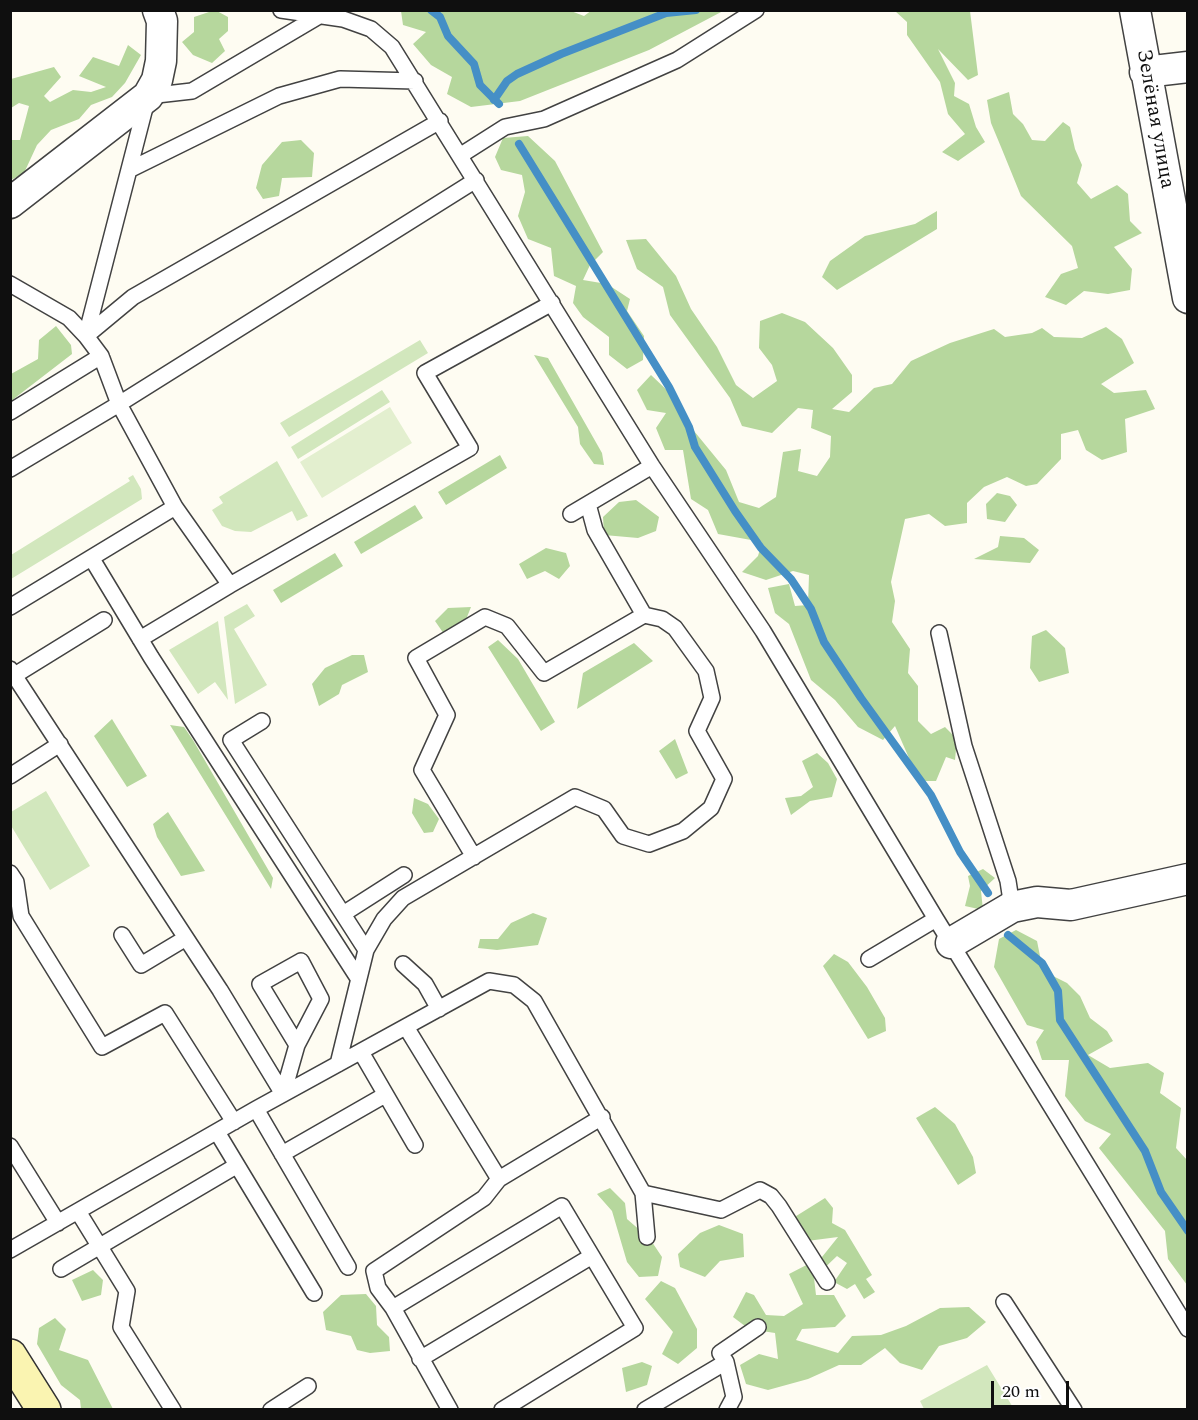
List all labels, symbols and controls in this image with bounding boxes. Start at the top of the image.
street label: Зелёная улица [1129,47,1179,191]
scale bar [994,1369,1072,1407]
text: 20 m [1002,1378,1040,1405]

